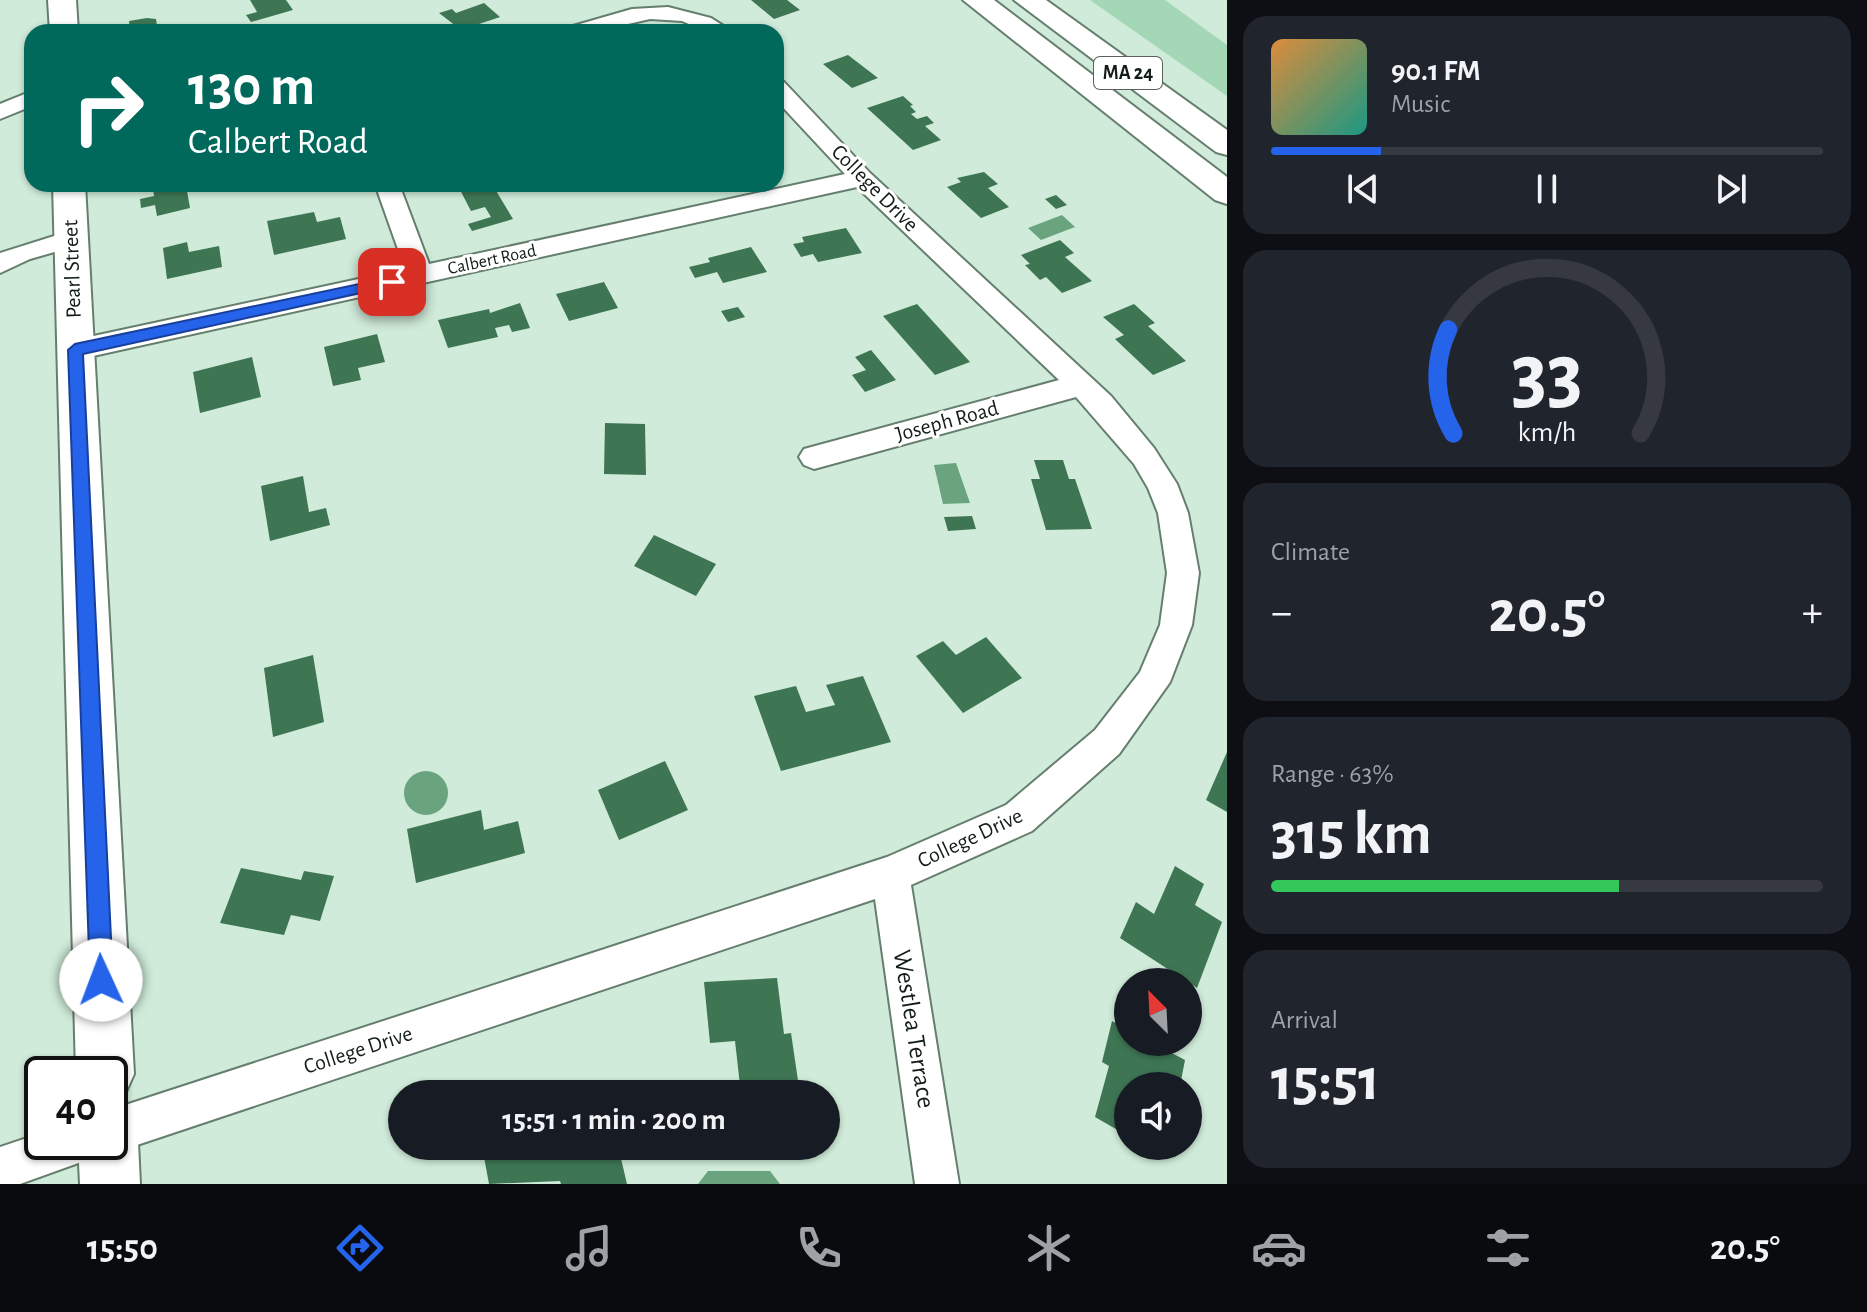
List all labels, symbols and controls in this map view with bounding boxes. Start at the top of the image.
icon: right [56,56,160,160]
text: 90.1 FM [1391,56,1481,86]
road number: MA 24 [1094,57,1162,89]
text: 130 m [188,59,315,115]
text: Music [1391,91,1450,117]
text: Calbert Road [188,124,368,160]
street label: College Drive [827,140,923,236]
icon: previous [1341,167,1385,211]
icon: pause [1525,167,1569,211]
icon: next [1709,167,1753,211]
street label: Pearl Street [59,219,85,319]
street label: Calbert Road [446,242,538,278]
pin [358,248,426,316]
icon: arrive [370,260,414,304]
text: 33 [1511,333,1583,417]
street label: Joseph Road [893,397,1001,445]
text: km/h [1518,419,1576,448]
text: Climate [1271,539,1350,565]
text: 20.5° [1489,583,1605,643]
text: − [1271,591,1292,635]
text: + [1802,591,1823,635]
text: Range · 63% [1271,761,1394,787]
street label: College Drive [914,804,1026,872]
text: 315 km [1271,805,1432,865]
position arrow [59,938,143,1022]
street label: Westlea Terrace [889,948,939,1110]
north arrow [1114,968,1202,1056]
map controls [1114,968,1202,1160]
text: Arrival [1271,1007,1338,1033]
street label: College Drive [301,1022,415,1078]
text: 15:51 [1271,1051,1380,1111]
speed limit sign: 40 [24,1056,128,1160]
button: sound [1114,1072,1202,1160]
text: 15:51 · 1 min · 200 m [502,1105,726,1135]
icon: directions [332,1220,388,1276]
icon: music [561,1220,617,1276]
icon: phone [791,1220,847,1276]
icon: climate [1021,1220,1077,1276]
icon: car [1251,1220,1307,1276]
icon: filters [1480,1220,1536,1276]
text: 15:50 [87,1230,158,1266]
text: 20.5° [1710,1230,1780,1266]

